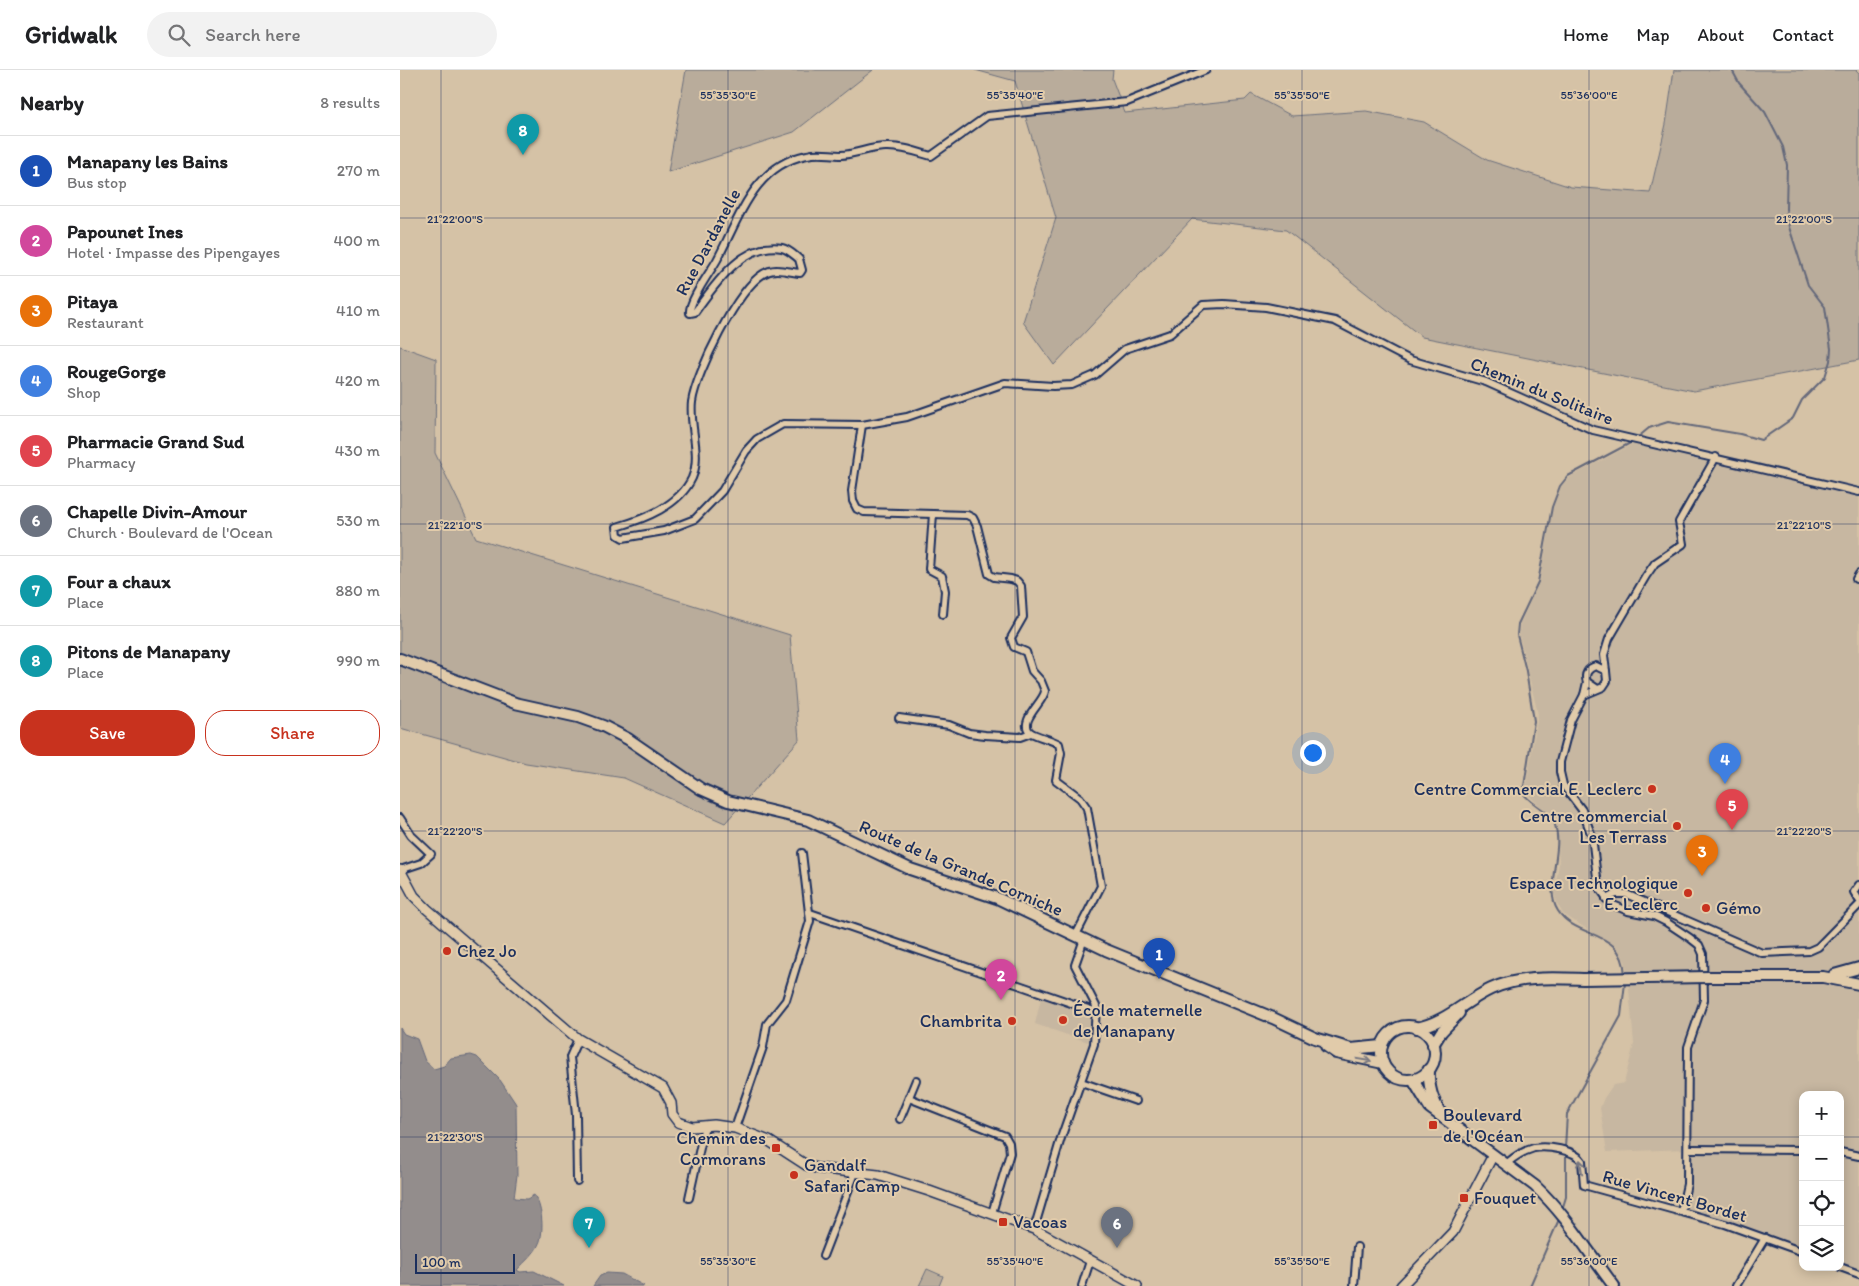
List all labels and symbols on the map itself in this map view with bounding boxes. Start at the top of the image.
text: 55°35'30"E [700,88,756,102]
text: 55°35'40"E [987,88,1044,102]
text: 55°35'50"E [1274,88,1330,102]
text: 55°36'00"E [1560,88,1618,102]
pin: 8 [507,114,539,155]
street label: Rue Dardanelle [671,185,745,299]
text: 21°22'00"S [427,212,483,226]
text: 21°22'00"S [1776,212,1832,226]
street label: Chemin du Solitaire [1467,352,1617,430]
text: 21°22'10"S [428,518,482,532]
text: 21°22'10"S [1777,518,1831,532]
your location [1300,740,1326,766]
pin: 4 [1709,743,1741,784]
place label: Centre Commercial E. Leclerc [1414,778,1642,800]
marker: Centre Commercial E. Leclerc [1646,783,1658,795]
pin: 5 [1716,789,1748,830]
place label: Centre commercial Les Terrass [1520,805,1667,848]
street label: Route de la Grande Corniche [856,815,1066,921]
marker: Centre commercial Les Terrass [1671,820,1683,832]
text: 21°22'20"S [427,824,483,838]
text: 21°22'20"S [1776,824,1832,838]
pin: 3 [1686,835,1718,876]
place label: Espace Technologique - E. Leclerc [1509,872,1678,915]
marker: Espace Technologique - E. Leclerc [1682,887,1694,899]
place label: Gémo [1716,897,1761,919]
marker: Gémo [1700,902,1712,914]
pin: 1 [1143,938,1175,979]
place label: Chez Jo [457,940,517,962]
marker: Chez Jo [441,945,453,957]
pin: 2 [985,959,1017,1000]
place label: École maternelle de Manapany [1073,999,1203,1042]
place label: Chambrita [920,1010,1003,1032]
marker: École maternelle de Manapany [1057,1014,1069,1026]
marker: Chambrita [1006,1015,1018,1027]
one-way arrow [1355,1055,1371,1065]
place label: Boulevard de l'Océan [1443,1104,1523,1147]
marker: Boulevard de l'Océan [1427,1119,1439,1131]
place label: Chemin des Cormorans [676,1127,766,1170]
text: 21°22'30"S [427,1130,483,1144]
marker: Chemin des Cormorans [770,1142,782,1154]
place label: Gandalf Safari Camp [804,1154,900,1197]
one-way arrow [1576,1159,1586,1175]
street label: Rue Vincent Bordet [1600,1165,1750,1227]
marker: Gandalf Safari Camp [788,1169,800,1181]
place label: Fouquet [1474,1187,1537,1209]
marker: Fouquet [1458,1192,1470,1204]
pin: 7 [573,1207,605,1248]
pin: 6 [1101,1207,1133,1248]
place label: Vacoas [1013,1211,1067,1233]
marker: Vacoas [997,1216,1009,1228]
scale bar [415,1251,515,1274]
text: 55°35'30"E [700,1254,756,1268]
text: 55°35'40"E [987,1254,1044,1268]
text: 55°35'50"E [1274,1254,1330,1268]
text: 55°36'00"E [1560,1254,1618,1268]

